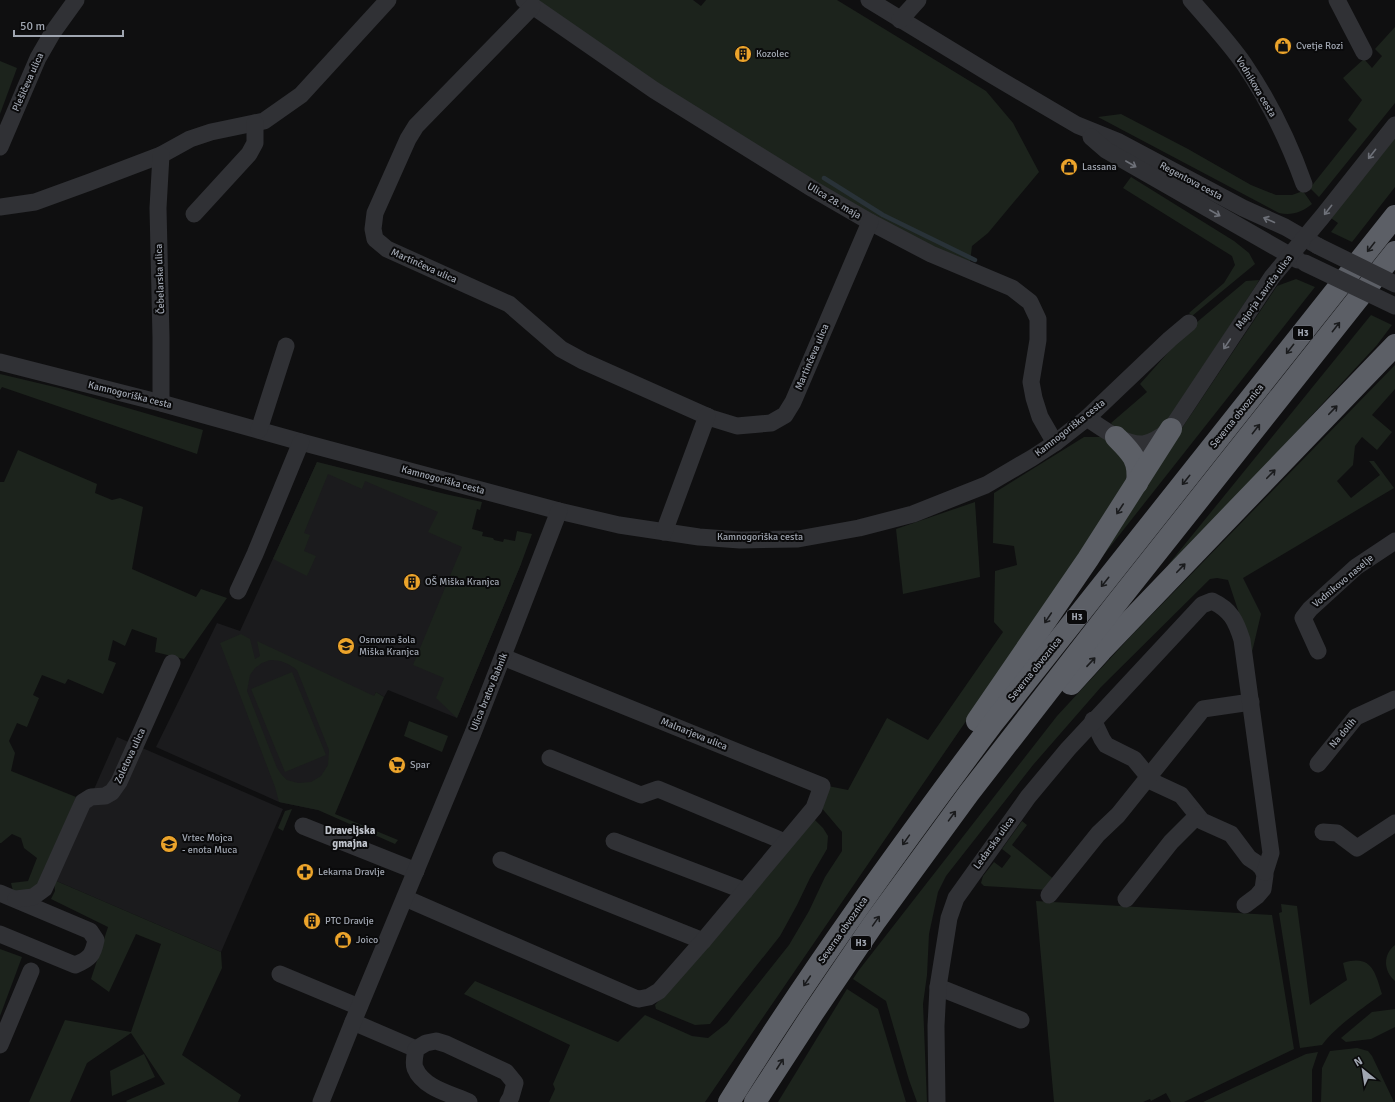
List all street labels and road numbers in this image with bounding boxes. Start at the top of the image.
street label: Plešičeva ulica [10,51,46,113]
street label: Vodnikova cesta [1233,55,1279,119]
street label: Regentova cesta [1157,159,1225,203]
street label: Ulica 28. maja [805,180,863,222]
street label: Čebelarska ulica [152,244,167,314]
street label: Martinčeva ulica [389,246,459,286]
street label: Majorja Lavriča ulica [1233,252,1295,332]
street label: Martinčeva ulica [793,322,831,392]
road number: H3 [1293,326,1313,340]
street label: Kamnogoriška cesta [87,379,173,411]
street label: Severna obvoznica [1208,382,1266,450]
street label: Kamnogoriška cesta [1032,397,1108,459]
street label: Kamnogoriška cesta [400,463,486,497]
street label: Kamnogoriška cesta [717,531,803,543]
street label: Vodnikovo naselje [1310,552,1376,610]
road number: H3 [1067,610,1087,624]
street label: Severna obvoznica [1006,635,1064,703]
street label: Ulica bratov Babnik [468,651,510,733]
street label: Malnarjeva ulica [659,715,729,753]
street label: Na dolih [1327,716,1359,750]
street label: Zoletova ulica [112,726,148,786]
street label: Ledarska ulica [971,815,1017,871]
street label: Severna obvoznica [816,894,870,966]
road number: H3 [851,936,871,950]

